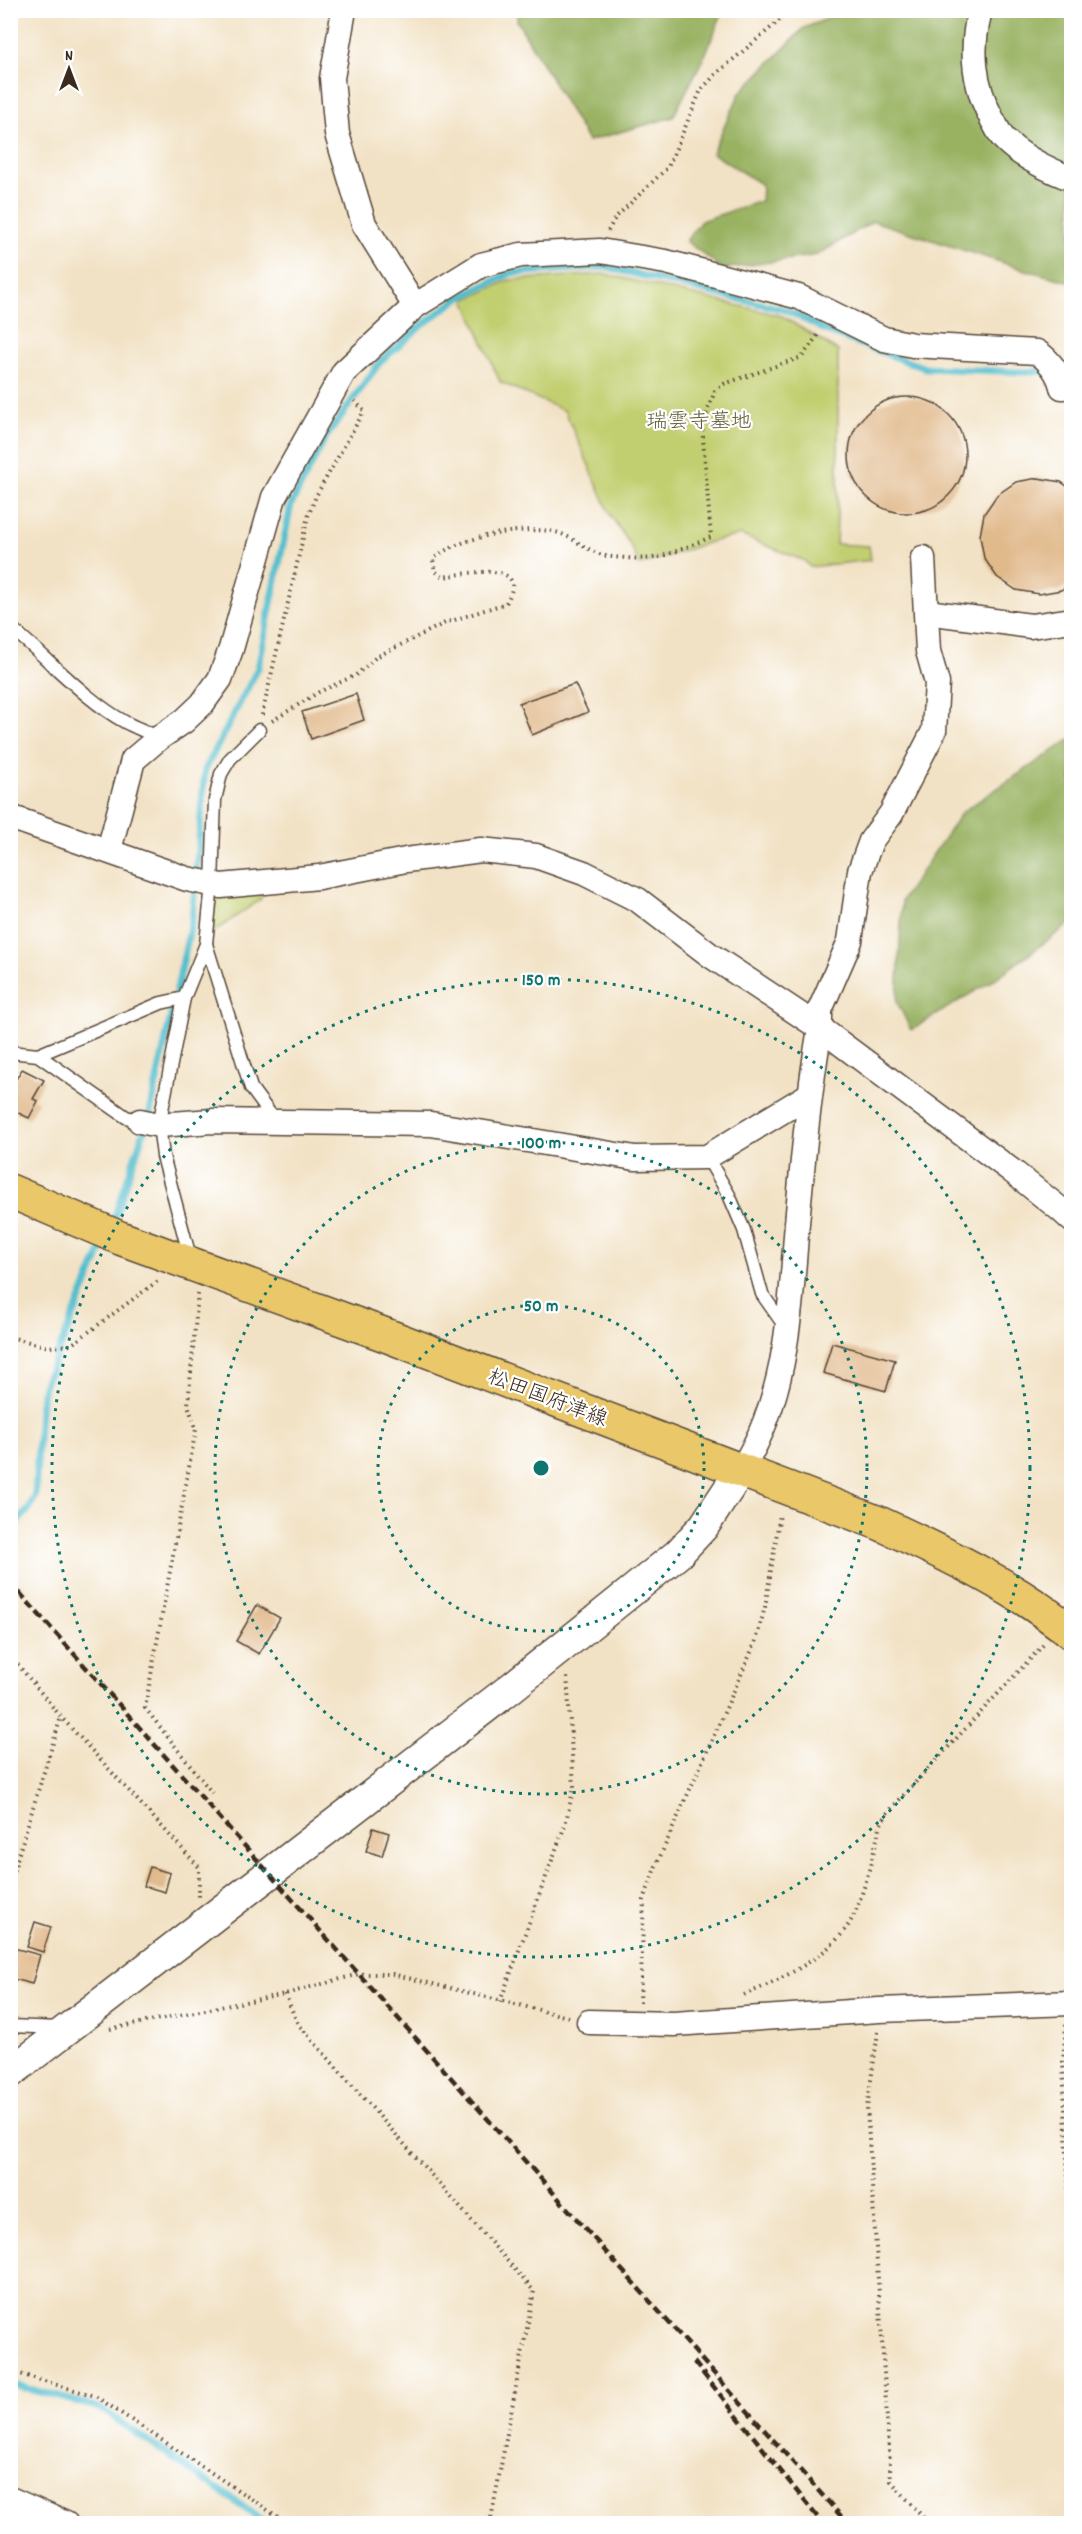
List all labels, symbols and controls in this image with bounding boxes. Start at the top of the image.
north arrow [39,39,99,99]
text: N [65,45,73,68]
park label: 瑞雲寺墓地 [647,408,752,438]
text: 150 m [522,969,560,994]
text: 100 m [521,1132,561,1157]
text: 50 m [524,1295,558,1320]
street label: 松田国府津線 [483,1363,611,1436]
centre of rings [531,1458,551,1478]

